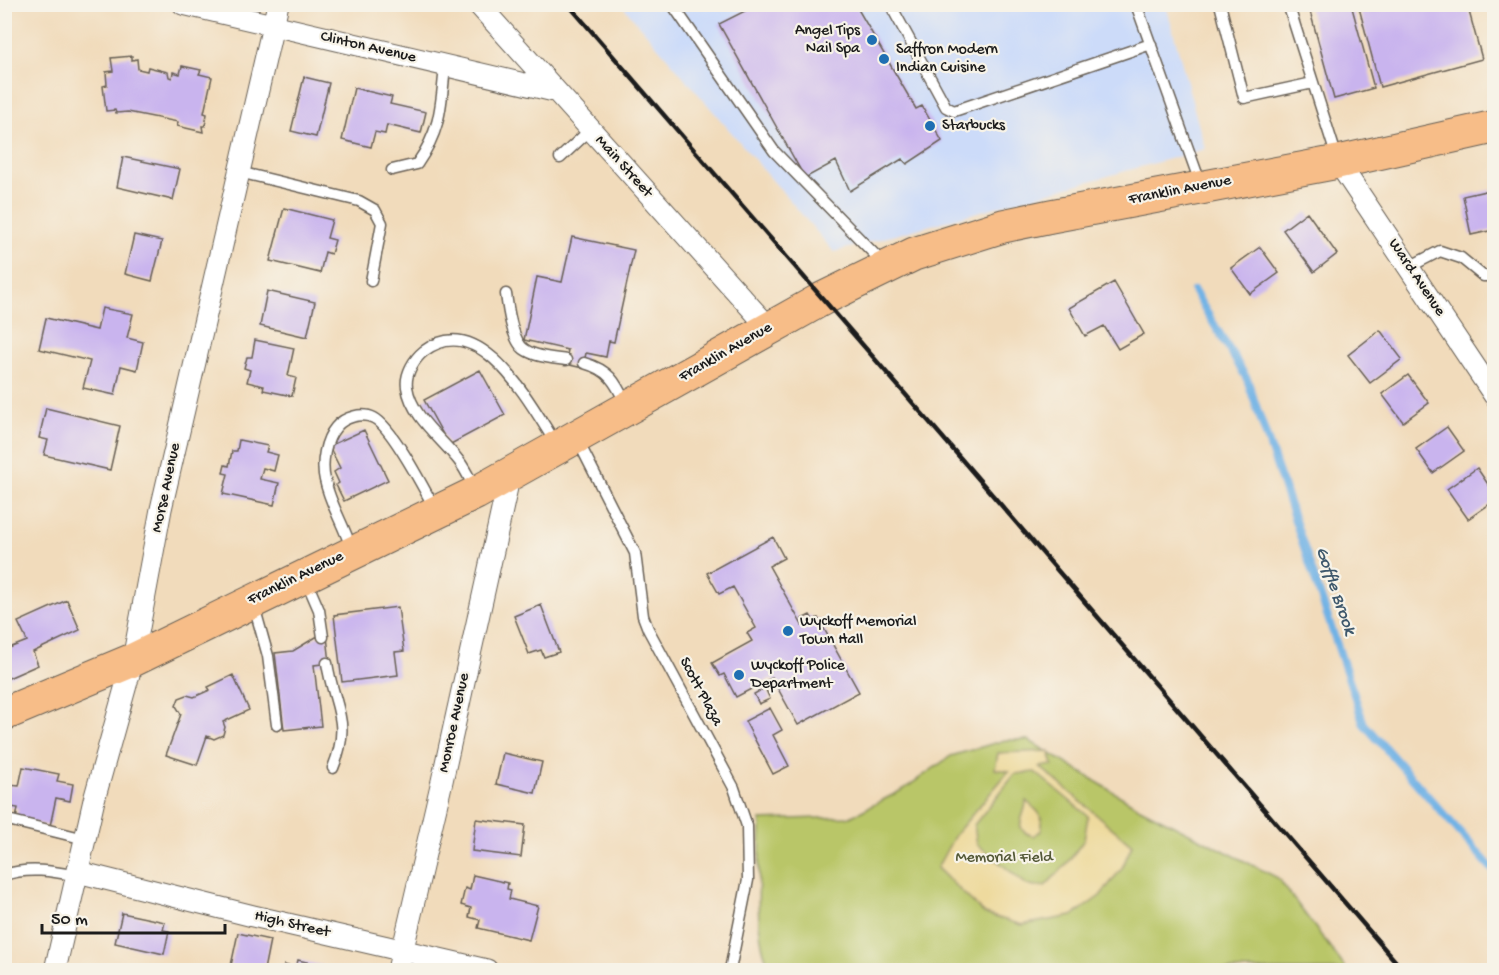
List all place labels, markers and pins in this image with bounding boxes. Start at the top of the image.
place label: Angel Tips Nail Spa [795,22,861,59]
marker: Angel Tips Nail Spa [865,33,879,47]
place label: Saffron Modern Indian Cuisine [896,41,998,78]
marker: Saffron Modern Indian Cuisine [877,52,891,66]
place label: Starbucks [942,117,1006,136]
marker: Starbucks [923,119,937,133]
place label: Wyckoff Memorial Town Hall [799,613,917,650]
marker: Wyckoff Memorial Town Hall [781,624,795,638]
place label: Wyckoff Police Department [750,657,846,694]
marker: Wyckoff Police Department [732,668,746,682]

